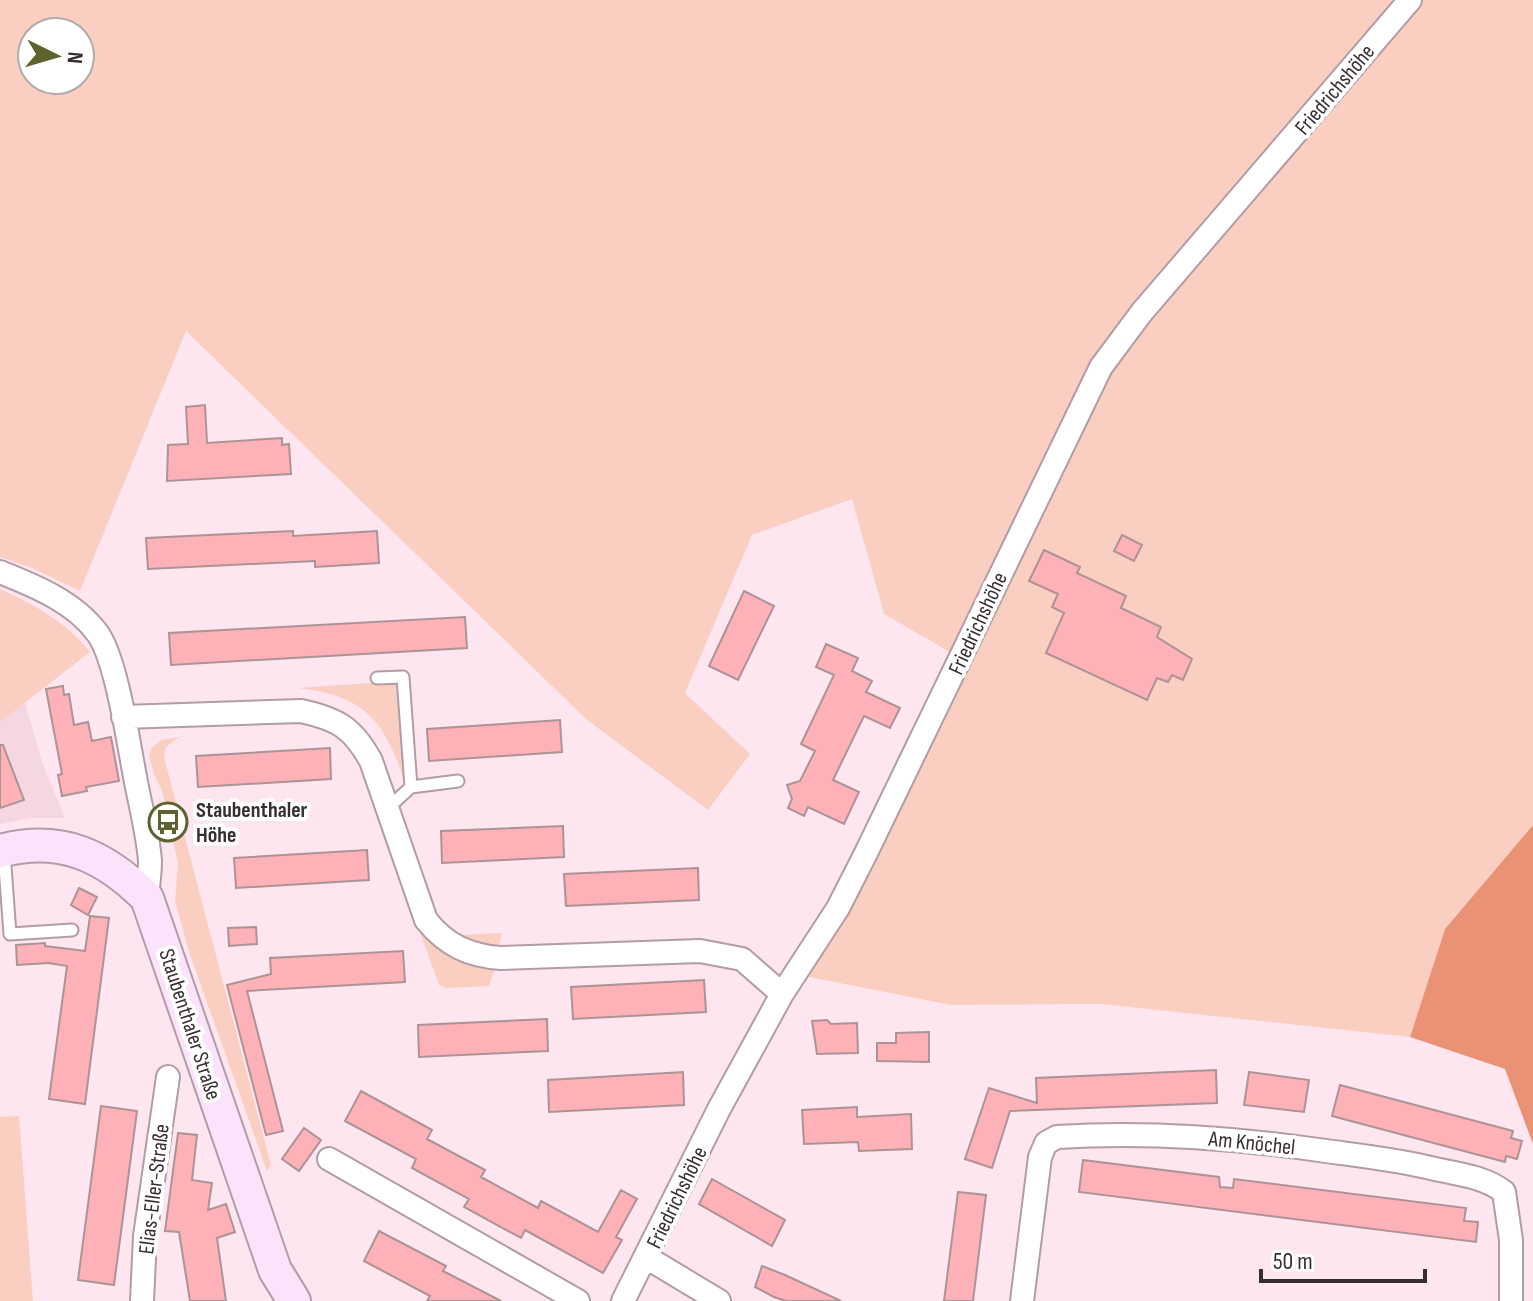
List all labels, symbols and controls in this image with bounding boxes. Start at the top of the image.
north arrow [16,16,96,96]
street label: Friedrichshöhe [1289,39,1381,141]
text: N [60,51,88,65]
street label: Friedrichshöhe [943,568,1014,679]
place label: Staubenthaler Höhe [196,797,308,849]
bus stop icon: Staubenthaler Höhe [147,801,189,843]
street label: Staubenthaler Straße [152,946,227,1103]
street label: Elias-Eller-Straße [133,1123,176,1256]
street label: Am Knöchel [1206,1125,1297,1161]
street label: Friedrichshöhe [641,1142,714,1253]
scale bar [1261,1233,1425,1283]
text: 50 m [1273,1247,1313,1276]

